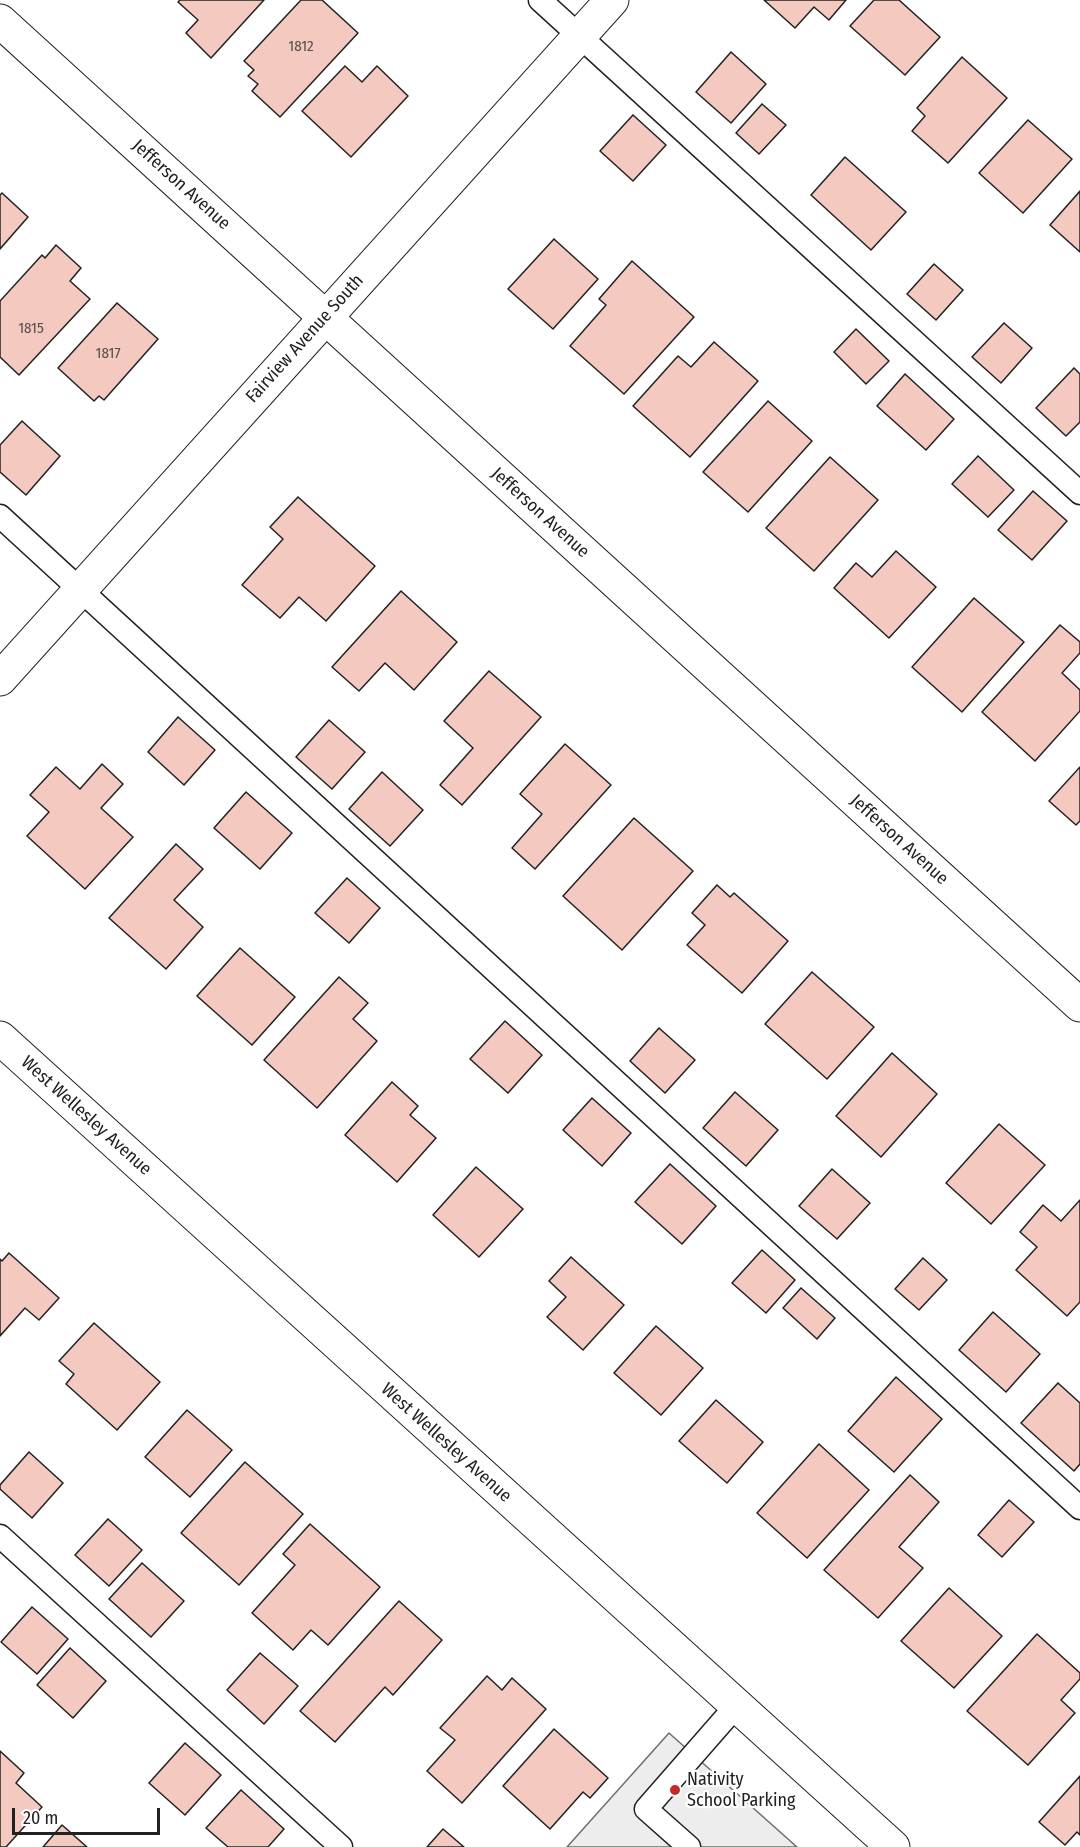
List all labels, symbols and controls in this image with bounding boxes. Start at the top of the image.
house number: 1812 [288,38,314,56]
street label: Jefferson Avenue [128,135,234,235]
street label: Fairview Avenue South [242,270,368,408]
house number: 1815 [18,320,44,338]
house number: 1817 [96,345,120,363]
street label: Jefferson Avenue [487,463,593,563]
street label: Jefferson Avenue [846,790,952,890]
street label: West Wellesley Avenue [16,1052,156,1180]
street label: West Wellesley Avenue [376,1379,516,1507]
place label: Nativity School Parking [687,1769,795,1812]
marker: Nativity School Parking [668,1783,682,1797]
scale bar [15,1796,164,1834]
text: 20 m [23,1807,58,1829]

